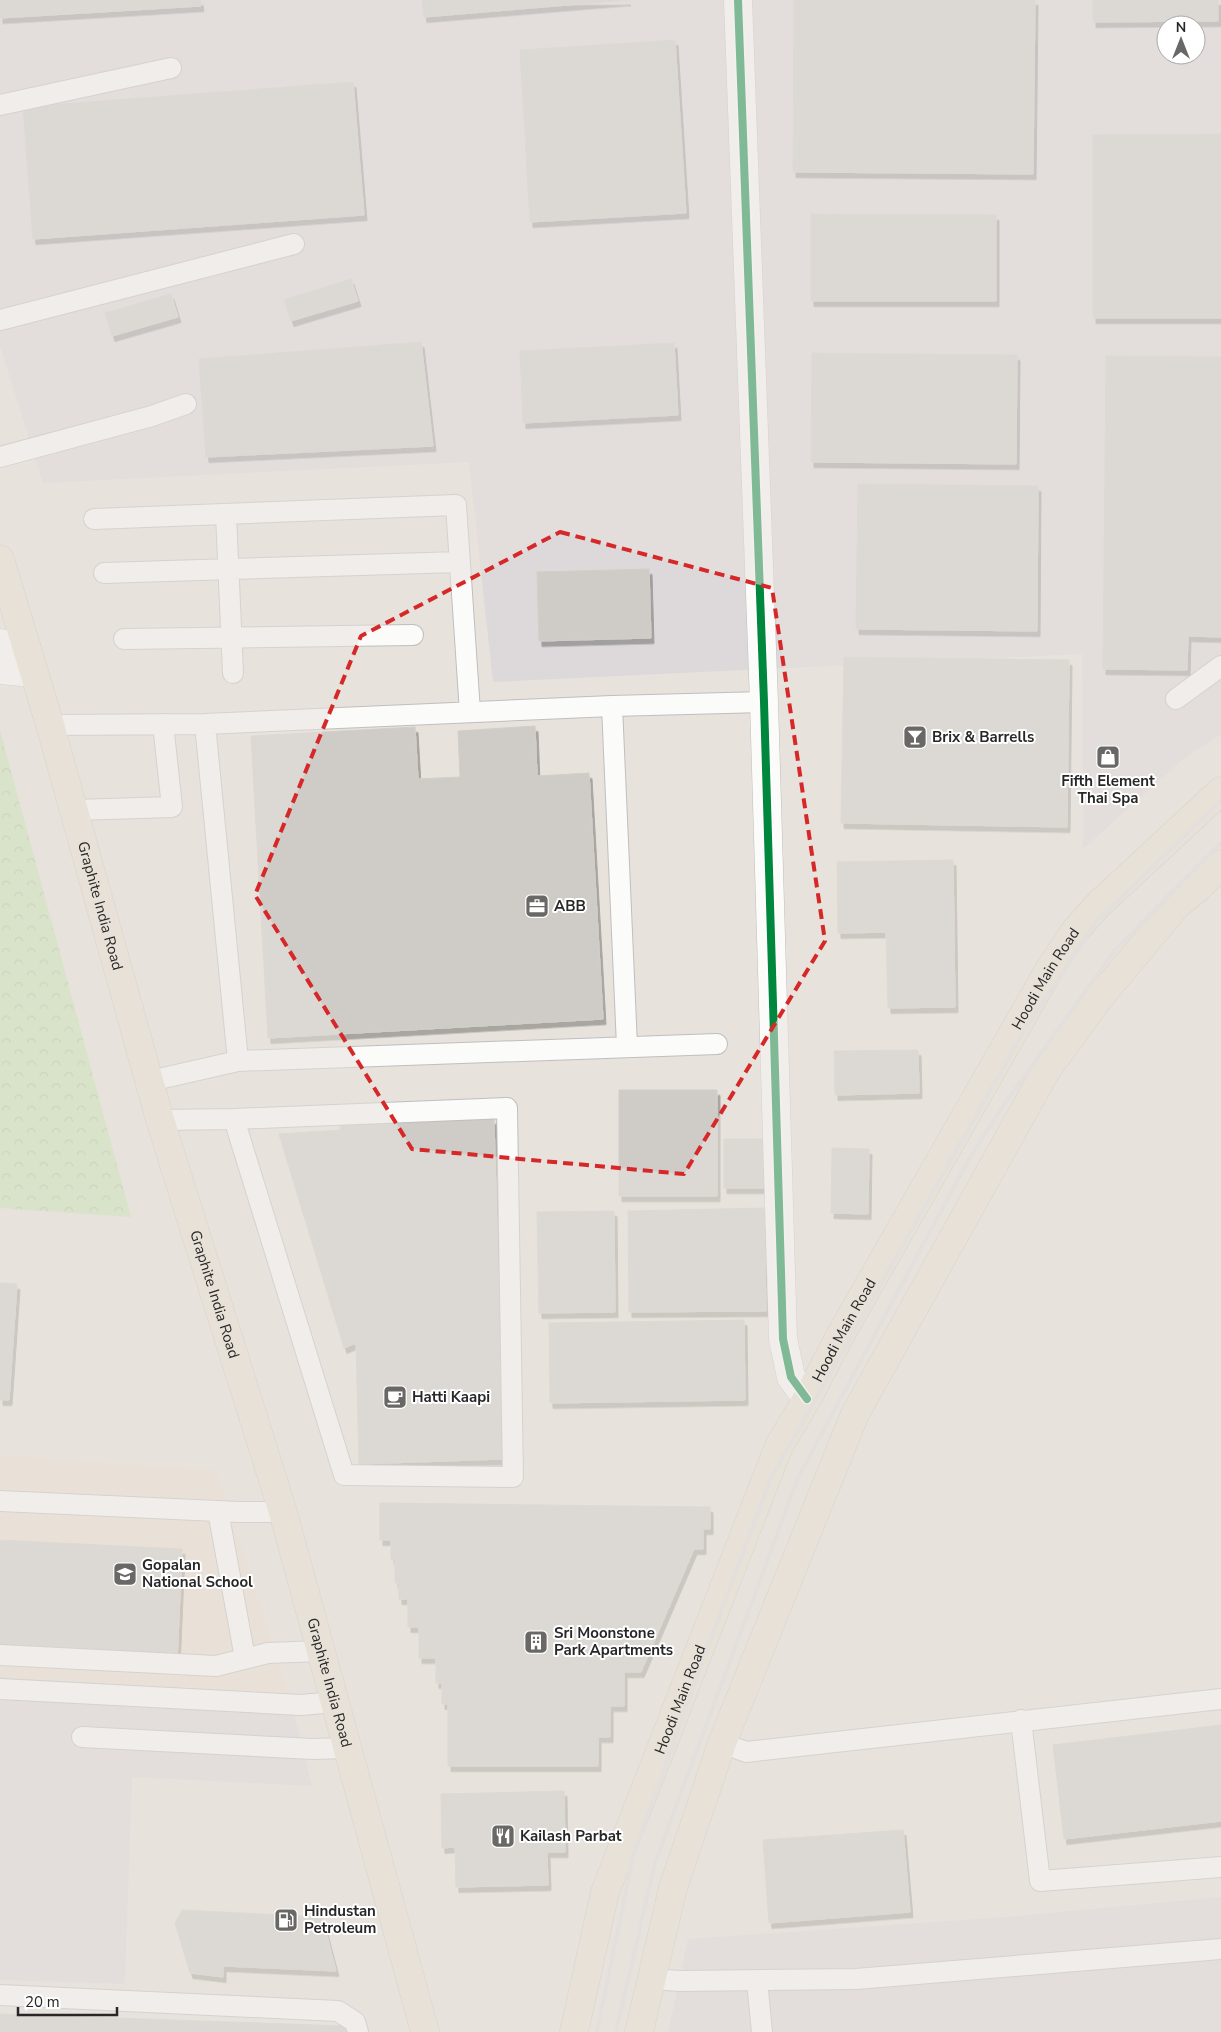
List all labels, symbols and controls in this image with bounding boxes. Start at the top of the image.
north arrow [1156,15,1206,65]
text: N [1176,18,1186,37]
bar icon: Brix & Barrells [902,724,928,750]
place label: Brix & Barrells [932,727,1034,747]
shop icon: Fifth Element Thai Spa [1095,744,1121,770]
place label: Fifth Element Thai Spa [1061,771,1155,808]
street label: Graphite India Road [73,839,128,973]
office icon: ABB [524,893,550,919]
place label: ABB [554,896,586,916]
street label: Hoodi Main Road [1007,924,1084,1033]
street label: Graphite India Road [185,1228,244,1361]
street label: Hoodi Main Road [808,1275,881,1386]
cafe icon: Hatti Kaapi [382,1384,408,1410]
place label: Hatti Kaapi [412,1387,490,1407]
place label: Gopalan National School [142,1555,253,1592]
school or university icon: Gopalan National School [112,1561,138,1587]
street label: Graphite India Road [302,1616,357,1749]
place label: Sri Moonstone Park Apartments [554,1623,673,1660]
building icon: Sri Moonstone Park Apartments [523,1629,549,1655]
street label: Hoodi Main Road [650,1642,710,1757]
restaurant icon: Kailash Parbat [490,1823,516,1849]
place label: Kailash Parbat [520,1826,622,1846]
place label: Hindustan Petroleum [304,1901,376,1938]
fuel station icon: Hindustan Petroleum [273,1907,299,1933]
scale bar [18,1984,116,2016]
text: 20 m [25,1992,60,2012]

